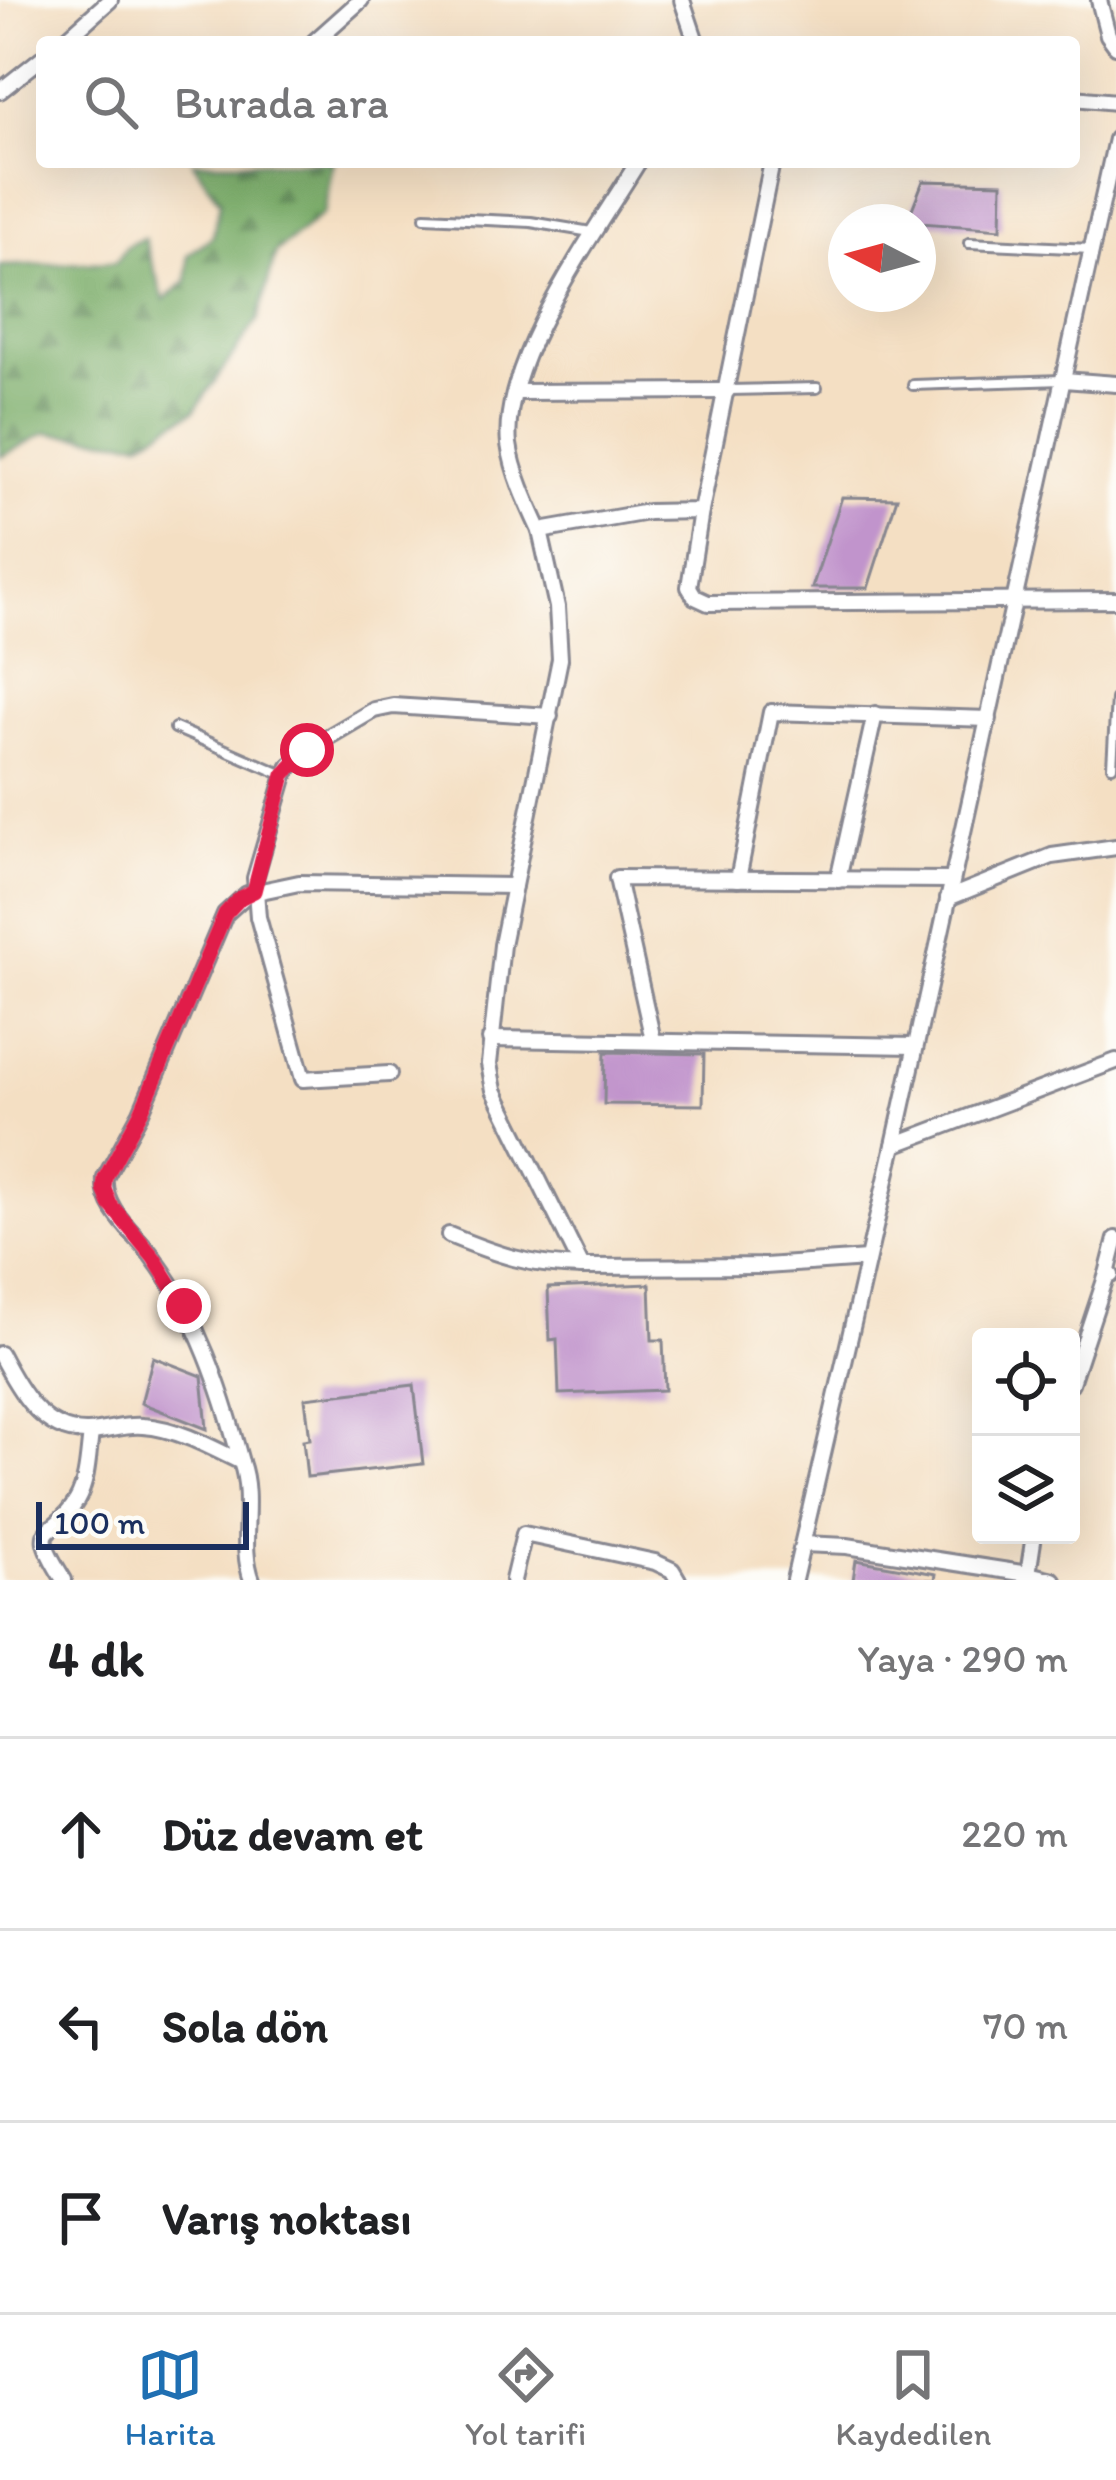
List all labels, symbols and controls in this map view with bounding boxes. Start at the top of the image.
search box [36,36,1080,168]
icon: search [78,69,144,135]
text: Burada ara [174,75,389,129]
north arrow [828,204,936,312]
route start [280,723,334,777]
route end [157,1279,211,1333]
map controls [972,1328,1080,1544]
button: locate [972,1328,1080,1436]
button: layers [972,1436,1080,1544]
scale bar [36,1496,249,1549]
text: 100 m [54,1503,145,1542]
text: 4 dk [48,1628,144,1689]
text: Yaya · 290 m [858,1635,1068,1682]
icon: ahead [48,1801,114,1867]
text: Düz devam et [162,1807,423,1861]
text: 220 m [961,1810,1068,1857]
icon: left [48,1993,114,2059]
text: Sola dön [162,1999,328,2053]
text: 70 m [983,2002,1068,2049]
icon: arrive [48,2185,114,2251]
text: Varış noktası [162,2191,411,2245]
tab: Harita [125,2342,216,2453]
tab: Yol tarifi [465,2342,586,2453]
tab: Kaydedilen [836,2342,991,2453]

